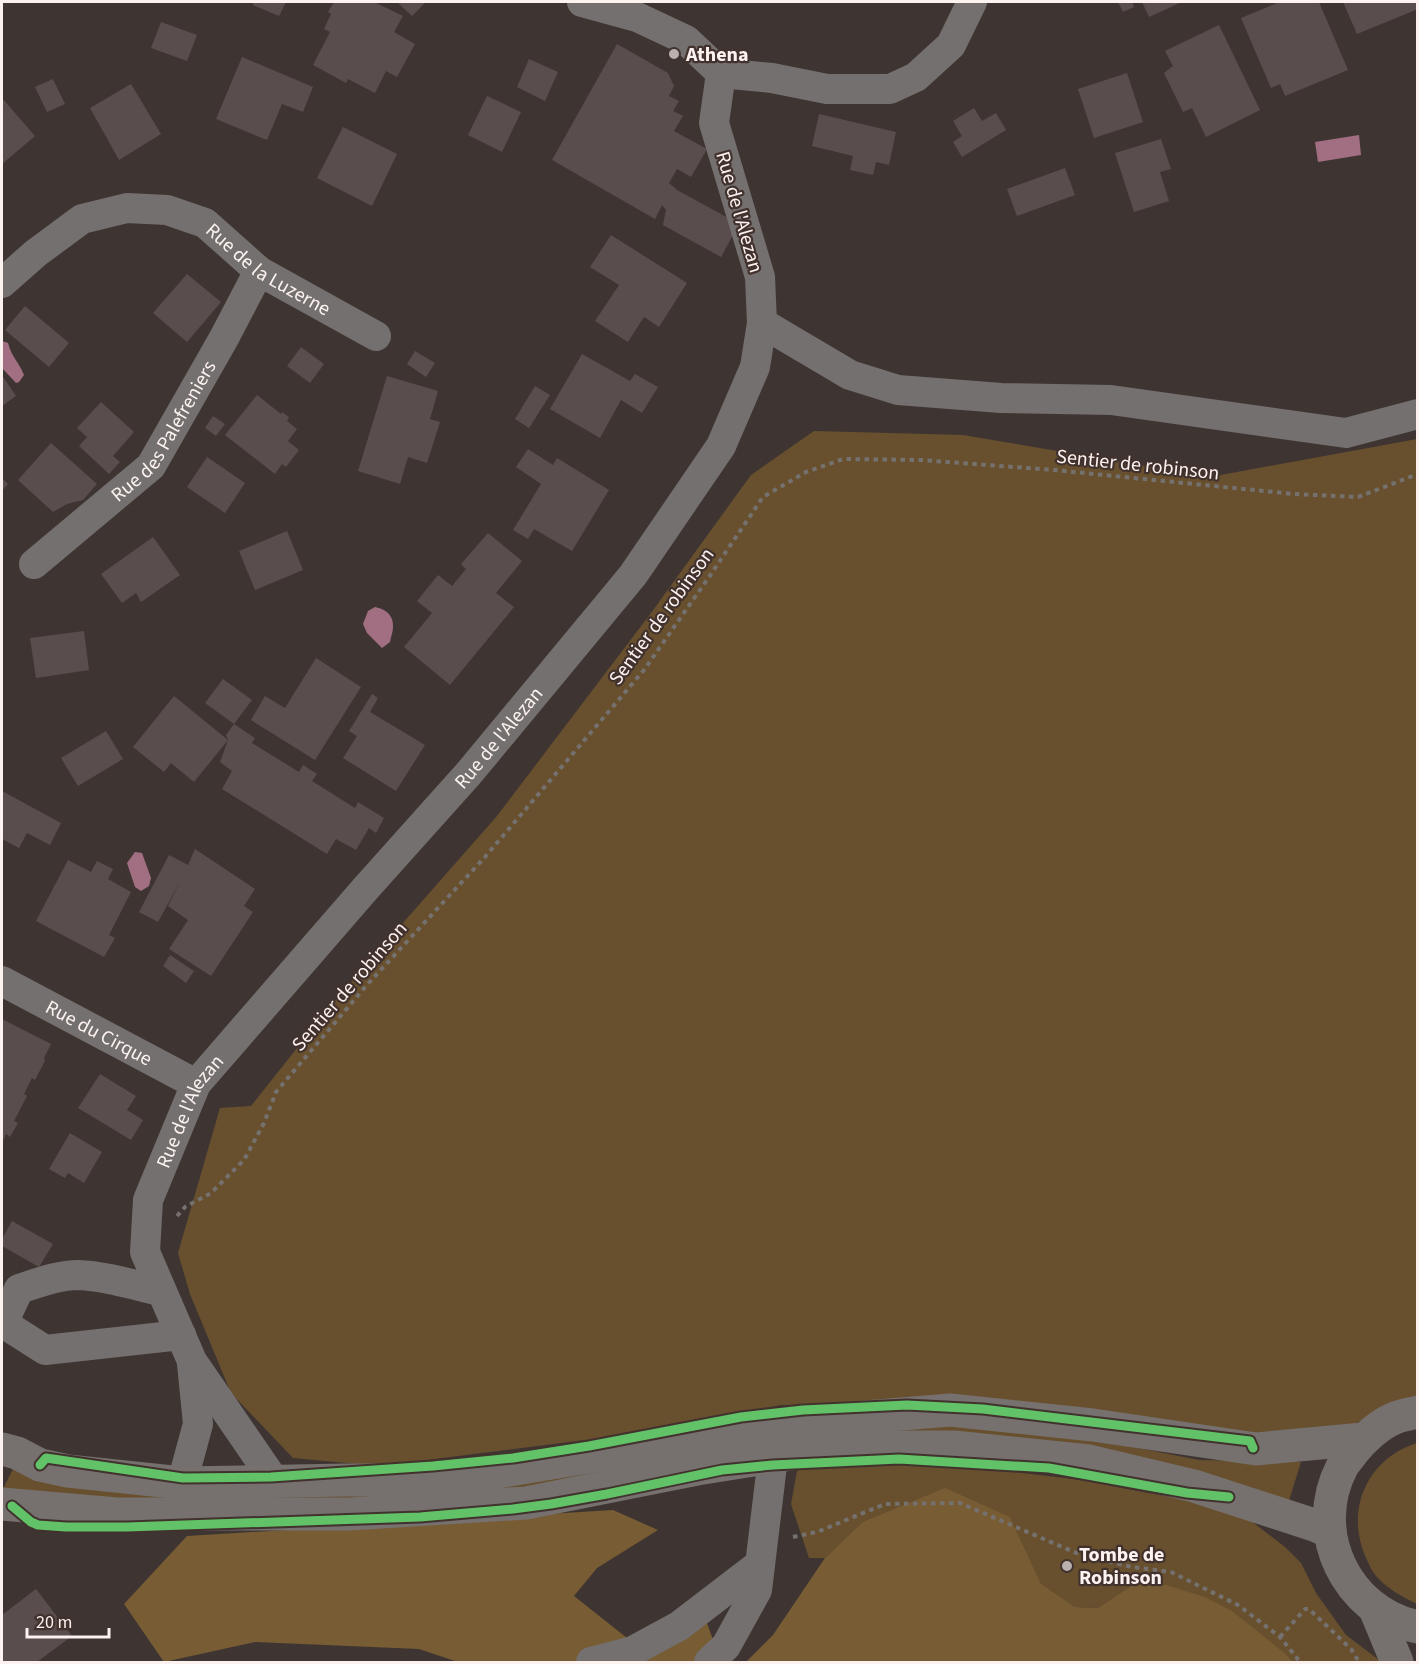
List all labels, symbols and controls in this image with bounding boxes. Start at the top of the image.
place label: Athena [685,41,749,69]
marker: Athena [667,47,681,61]
street label: Rue de l'Alezan [708,148,770,276]
street label: Rue de la Luzerne [199,217,335,323]
street label: Rue des Palefreniers [105,356,223,509]
street label: Sentier de robinson [1055,443,1221,487]
street label: Sentier de robinson [602,542,721,691]
street label: Rue de l'Alezan [448,681,550,795]
street label: Sentier de robinson [285,916,414,1058]
street label: Rue du Cirque [40,994,157,1073]
street label: Rue de l'Alezan [150,1049,231,1173]
place label: Tombe de Robinson [1079,1541,1164,1592]
marker: Tombe de Robinson [1060,1559,1074,1573]
scale bar [27,1601,110,1639]
text: 20 m [36,1610,72,1635]

